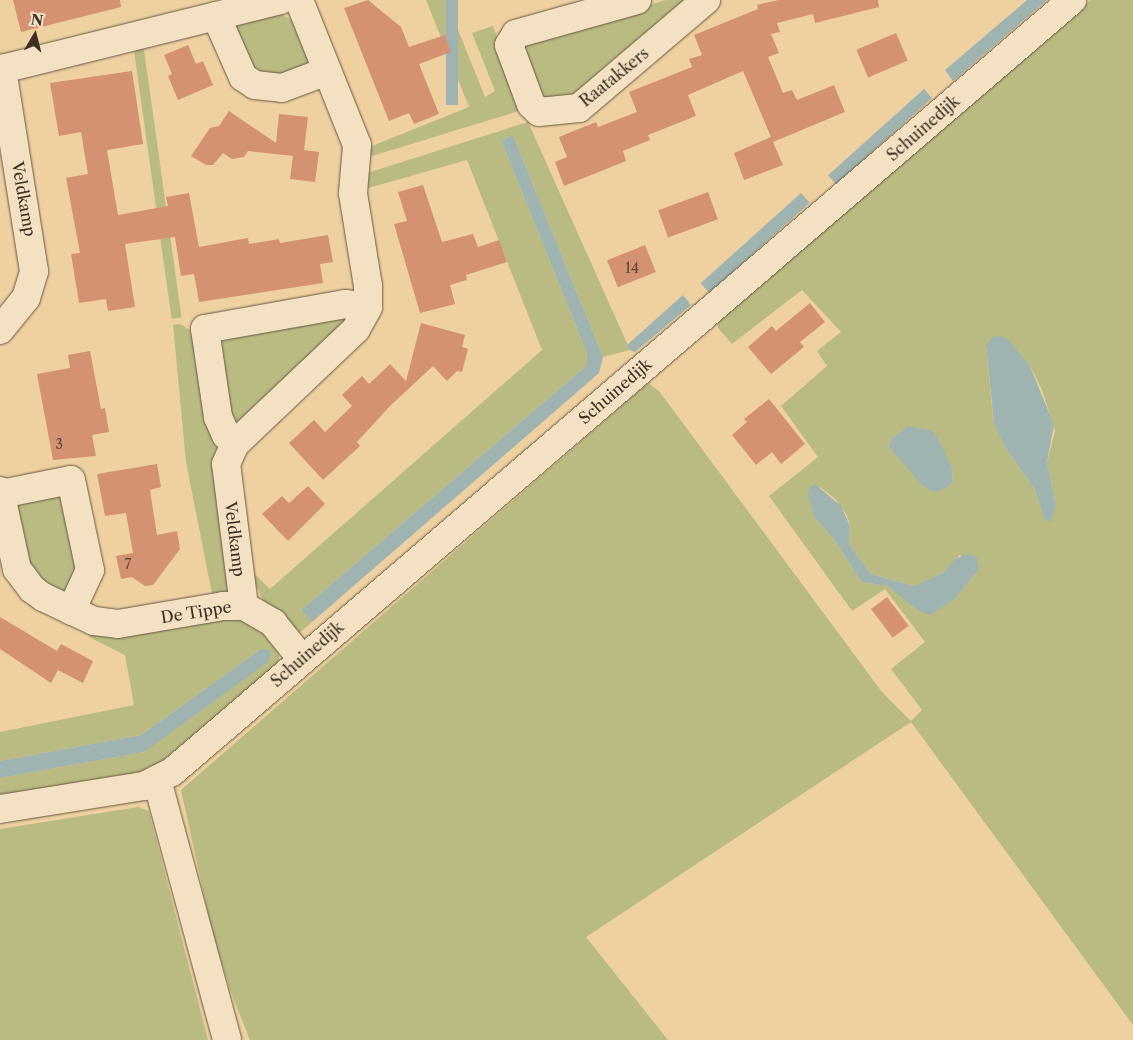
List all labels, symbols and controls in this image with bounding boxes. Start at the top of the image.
north arrow [10,10,60,60]
text: N [30,10,44,30]
street label: Raatakkers [576,43,652,111]
street label: Schuinedijk [883,91,963,165]
street label: Veldkamp [8,160,40,238]
house number: 14 [625,260,639,276]
street label: Schuinedijk [575,354,655,428]
house number: 3 [55,436,63,452]
street label: Veldkamp [221,500,249,578]
house number: 7 [125,556,131,572]
street label: De Tippe [159,597,233,627]
street label: Schuinedijk [267,617,347,691]

